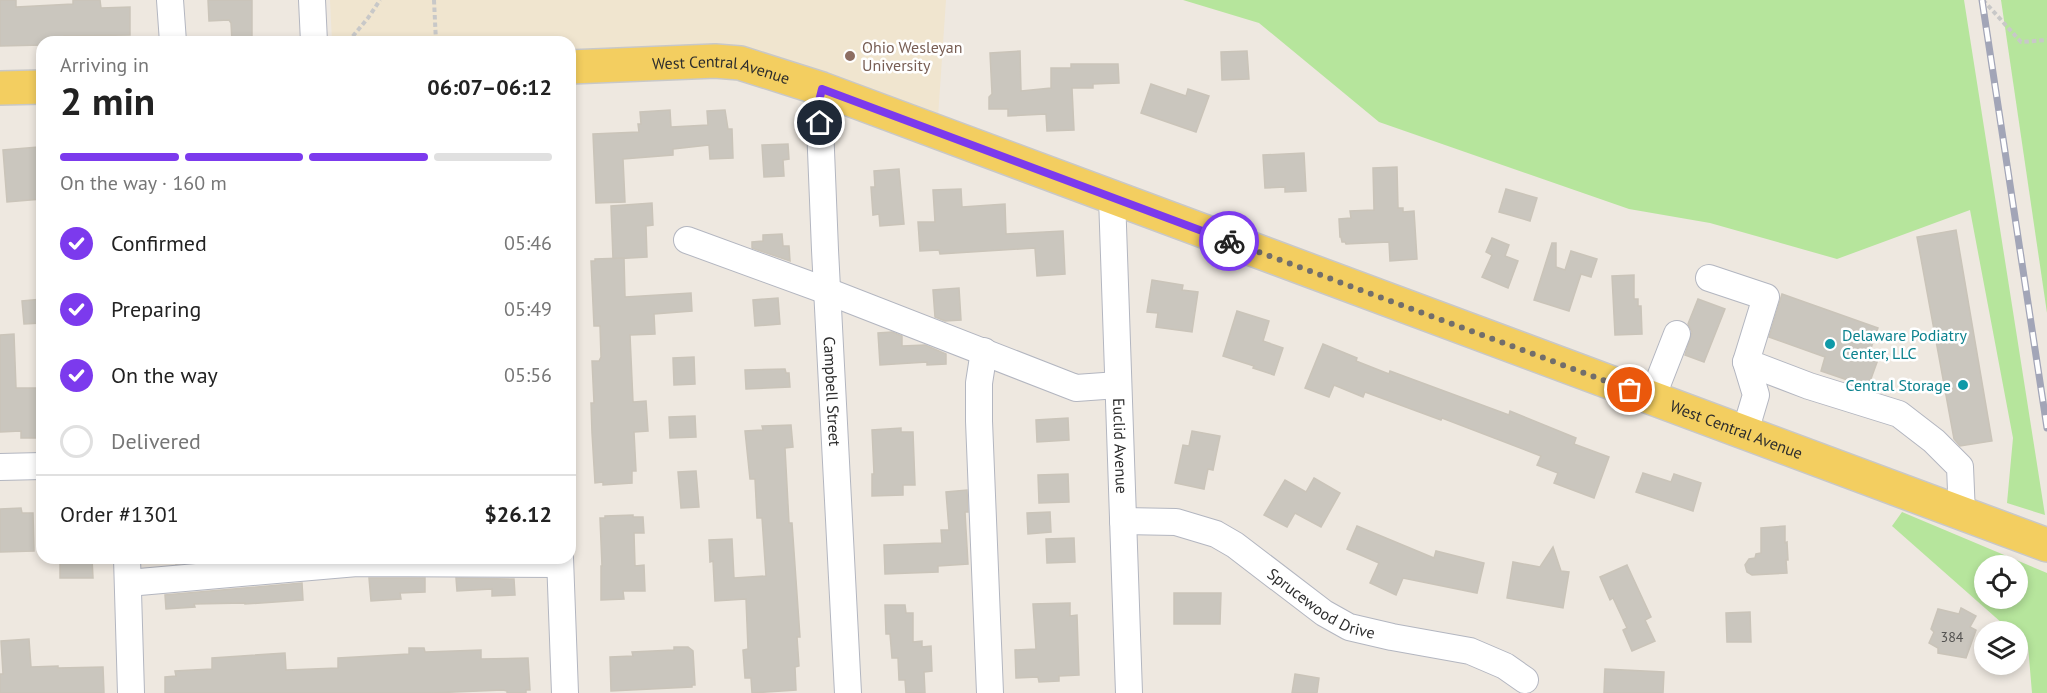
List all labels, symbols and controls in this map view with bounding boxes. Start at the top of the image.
place label: Ohio Wesleyan University [862,37,963,75]
marker: Ohio Wesleyan University [843,49,857,63]
street label: West Central Avenue [652,51,792,88]
text: Arriving in [60,52,149,78]
text: 06:07–06:12 [427,73,552,101]
text: 2 min [60,75,155,126]
pin [794,97,845,148]
icon: home [803,106,836,139]
text: On the way · 160 m [60,170,227,196]
courier [1199,211,1259,271]
icon: bike [1213,225,1246,258]
icon: check [60,227,93,260]
text: Confirmed [111,229,207,257]
text: 05:46 [504,230,552,256]
icon: check [60,293,93,326]
text: Preparing [111,295,201,323]
text: 05:49 [504,296,552,322]
place label: Delaware Podiatry Center, LLC [1842,325,1967,363]
street label: Campbell Street [820,336,845,447]
marker: Delaware Podiatry Center, LLC [1823,337,1837,351]
icon: check [60,359,93,392]
text: On the way [111,361,218,389]
text: 05:56 [504,362,552,388]
pin [1604,364,1655,415]
icon: bag [1613,373,1646,406]
place label: Central Storage [1845,375,1951,395]
marker: Central Storage [1956,378,1970,392]
street label: West Central Avenue [1667,396,1806,463]
street label: Euclid Avenue [1109,398,1132,494]
text: Delivered [111,427,201,455]
text: Order #1301 [60,500,179,528]
text: $26.12 [484,500,552,528]
map controls [1974,555,2028,675]
button: locate [1974,555,2028,609]
street label: Sprucewood Drive [1263,563,1377,643]
button: layers [1974,621,2028,675]
house number: 384 [1941,628,1964,646]

